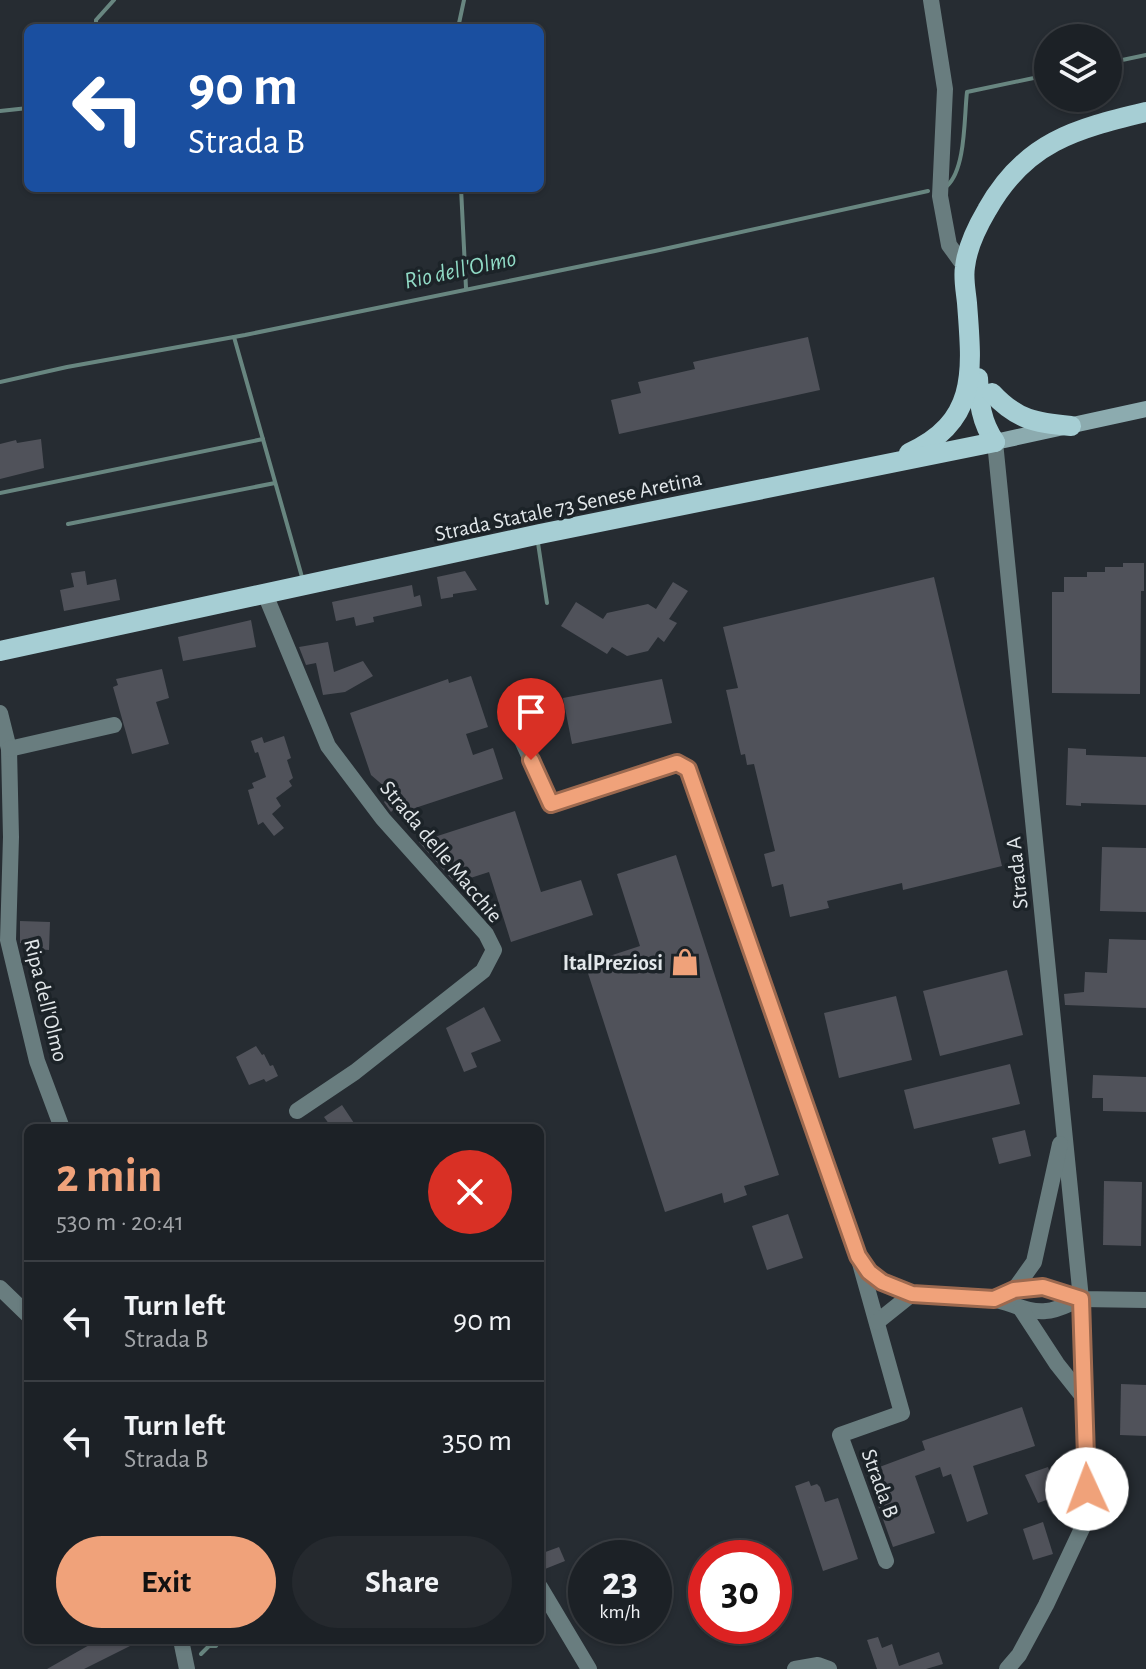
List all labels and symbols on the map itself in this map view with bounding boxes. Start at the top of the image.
water label: Rio dell'Olmo [402,246,519,294]
street label: Strada Statale 73 Senese Aretina [433,467,704,545]
pin [497,678,565,760]
street label: Strada delle Macchie [376,777,507,926]
street label: Strada A [1002,835,1032,910]
street label: Ripa dell'Olmo [20,936,72,1064]
shop icon: ItalPreziosi [670,947,700,977]
place label: ItalPreziosi [563,952,663,974]
street label: Strada B [858,1446,903,1521]
position arrow [1045,1447,1129,1531]
speed limit sign: 30 [688,1540,792,1644]

